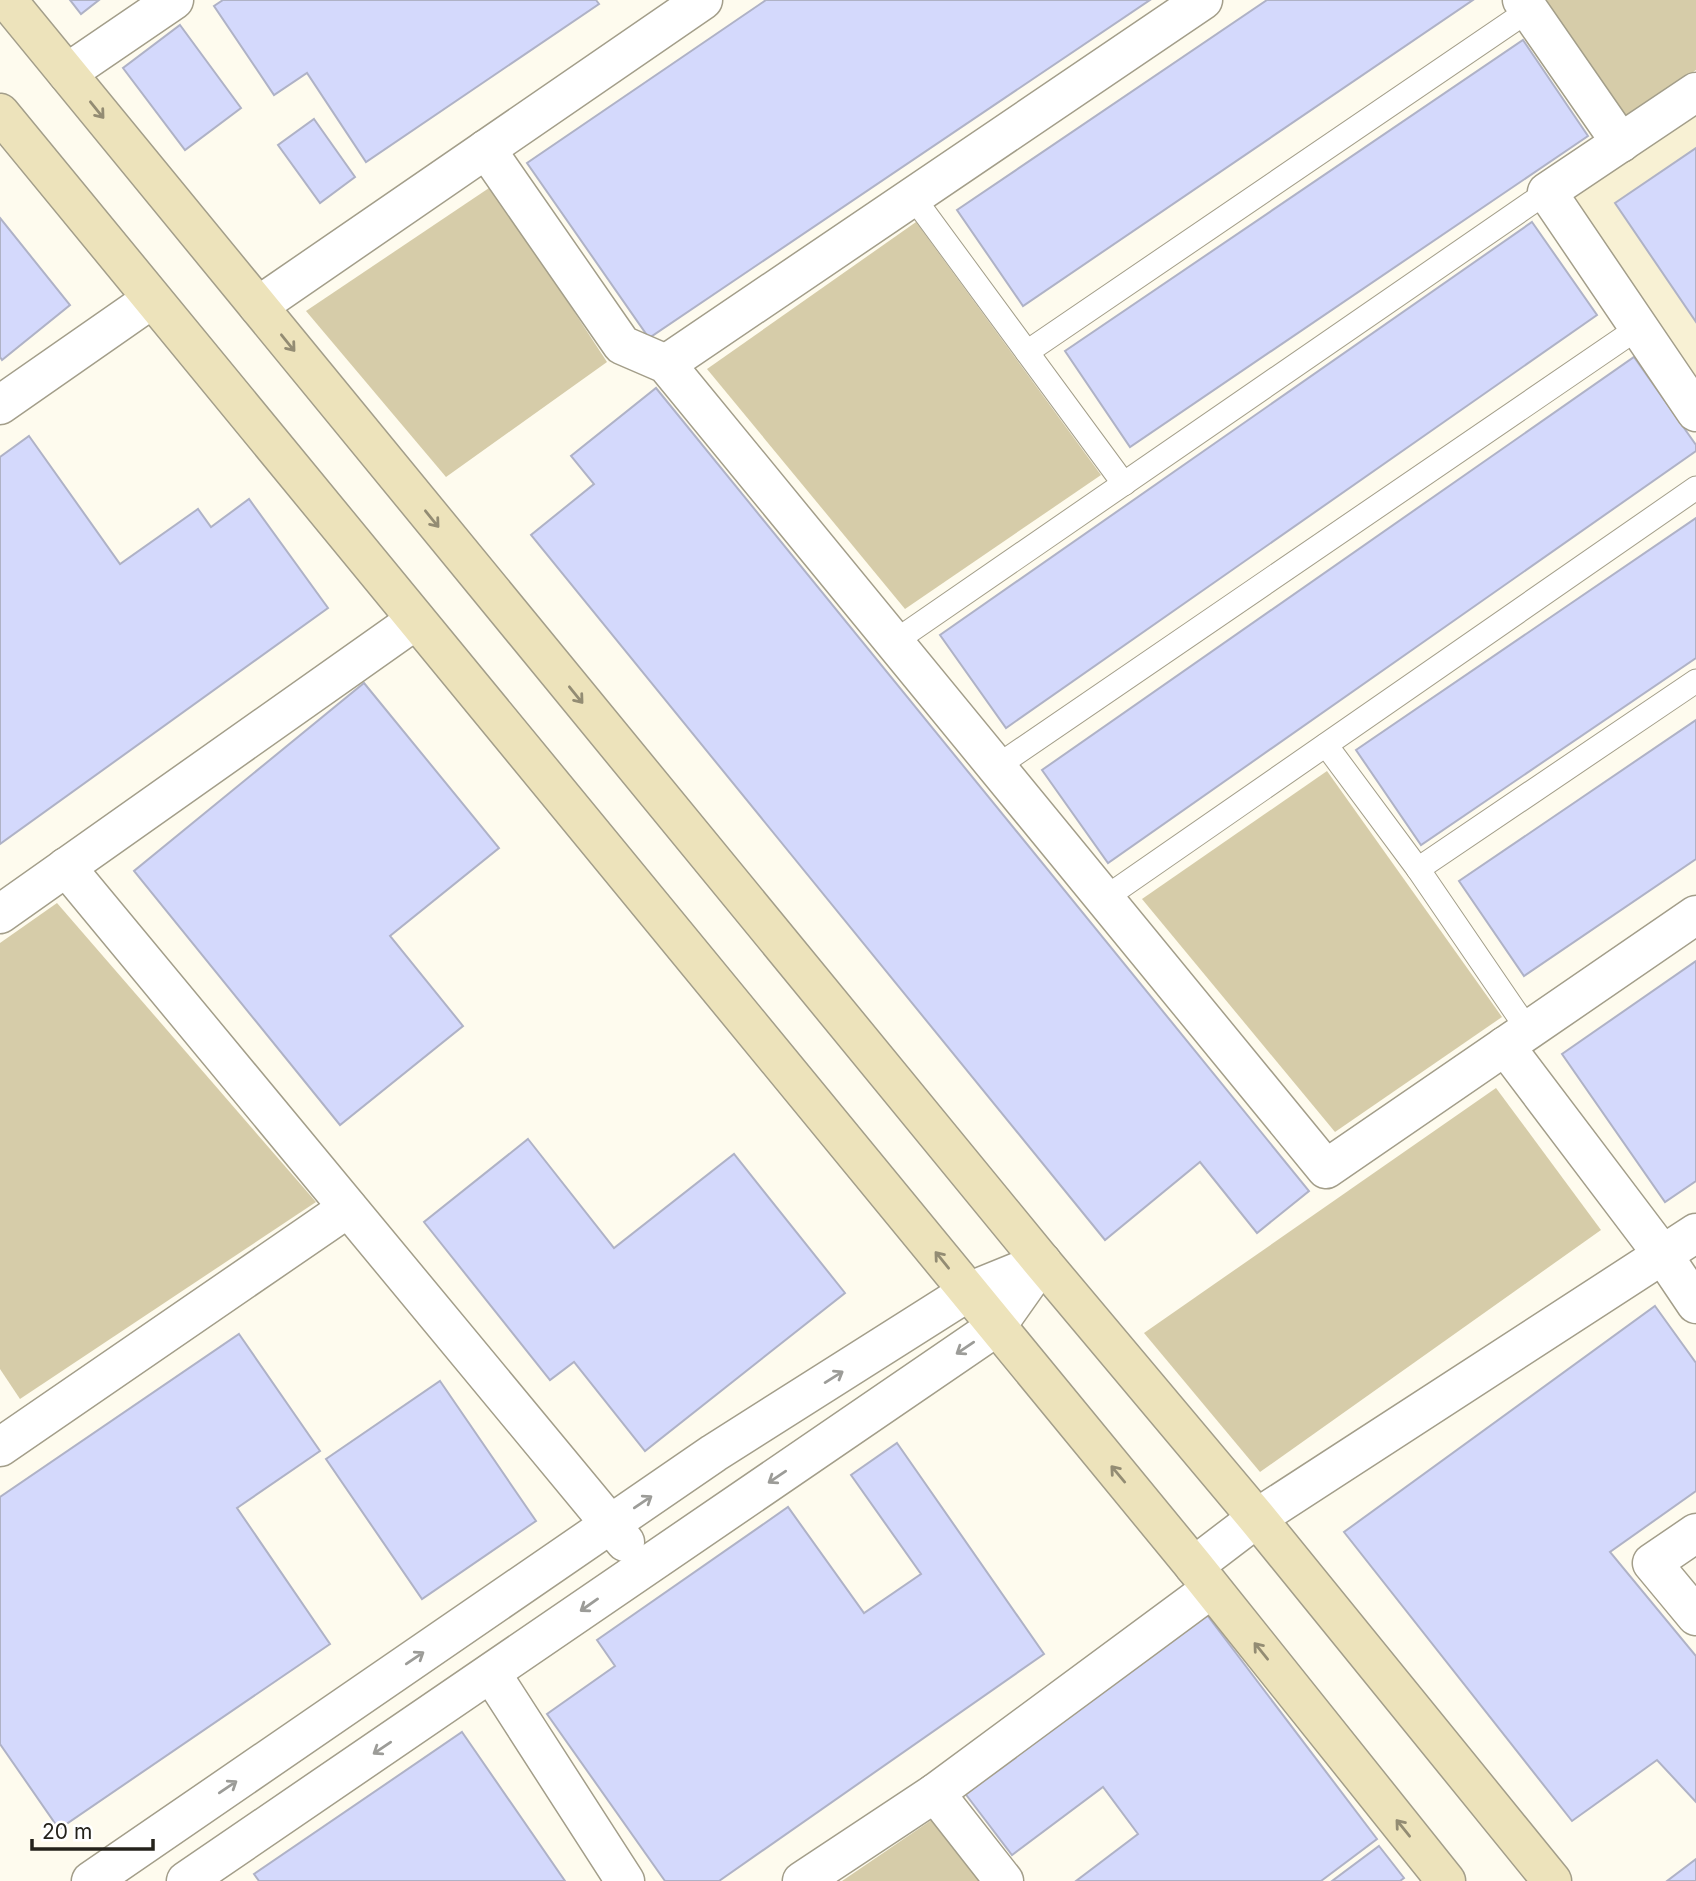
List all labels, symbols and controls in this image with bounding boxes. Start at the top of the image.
one-way arrow [89,100,105,118]
one-way arrow [280,333,296,351]
one-way arrow [424,509,440,527]
one-way arrow [568,685,584,703]
one-way arrow [934,1252,950,1270]
one-way arrow [956,1341,975,1355]
one-way arrow [823,1370,843,1384]
one-way arrow [1110,1465,1126,1483]
one-way arrow [768,1469,787,1484]
one-way arrow [633,1495,652,1509]
one-way arrow [580,1598,600,1612]
one-way arrow [1253,1642,1268,1660]
one-way arrow [405,1651,424,1665]
one-way arrow [373,1741,392,1755]
one-way arrow [218,1780,237,1794]
scale bar [32,1808,152,1852]
text: 20 m [42,1819,92,1844]
one-way arrow [1395,1820,1411,1838]

